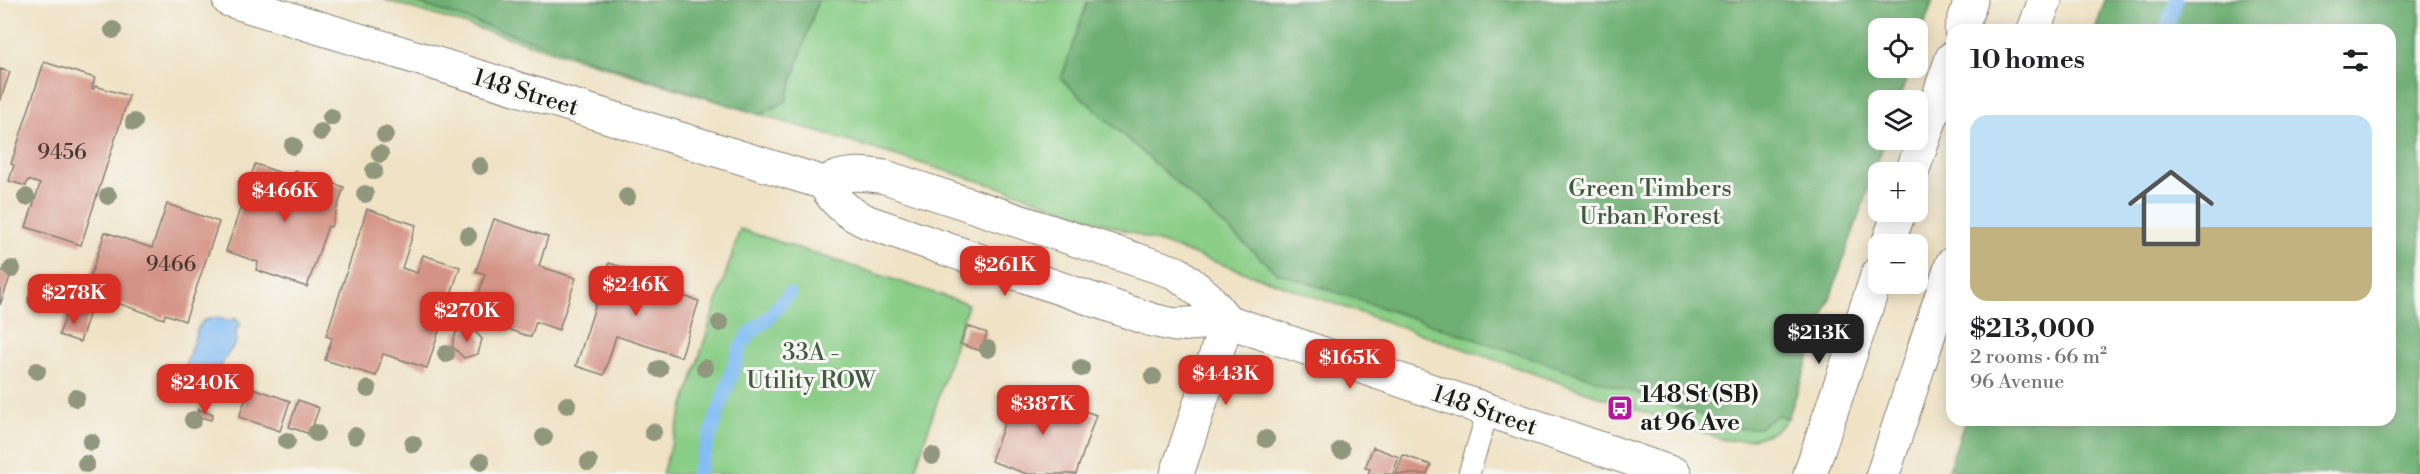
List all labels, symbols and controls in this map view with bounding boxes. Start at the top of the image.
map controls [1868,18,1928,294]
button: locate [1868,18,1928,78]
text: 10 homes [1970,44,2085,76]
icon: filters [2339,44,2372,77]
street label: 148 Street [469,63,582,123]
button: layers [1868,90,1928,150]
house number: 9456 [37,140,87,166]
icon: home [2117,154,2225,262]
button: + [1868,162,1928,222]
pin: $466K [243,172,327,223]
park label: Green Timbers Urban Forest [1568,174,1732,232]
text: $466K [252,179,318,204]
button: − [1868,234,1928,294]
pin: $261K [963,246,1047,297]
house number: 9466 [146,252,197,278]
text: $261K [974,253,1036,278]
pin: $246K [594,266,678,317]
text: $246K [603,273,669,298]
pin: $278K [32,274,116,325]
text: $278K [42,281,106,306]
pin: $270K [425,292,509,343]
text: $270K [434,299,500,324]
text: $213,000 [1970,313,2095,345]
pin: $213K [1777,314,1861,365]
text: $213K [1788,321,1850,346]
park label: 33A - Utility ROW [746,338,877,396]
pin: $165K [1308,339,1392,390]
text: 2 rooms · 66 m² [1970,345,2107,370]
text: $165K [1319,346,1381,371]
pin: $443K [1184,355,1268,406]
text: $443K [1192,362,1260,387]
pin: $240K [163,364,247,415]
text: 96 Avenue [1970,370,2064,395]
text: $240K [171,371,239,396]
street label: 148 Street [1428,379,1541,443]
place label: 148 St (SB) at 96 Ave [1640,380,1758,438]
pin: $387K [1001,385,1085,436]
text: $387K [1011,392,1075,417]
bus stop icon: 148 St (SB) at 96 Ave [1605,393,1635,423]

